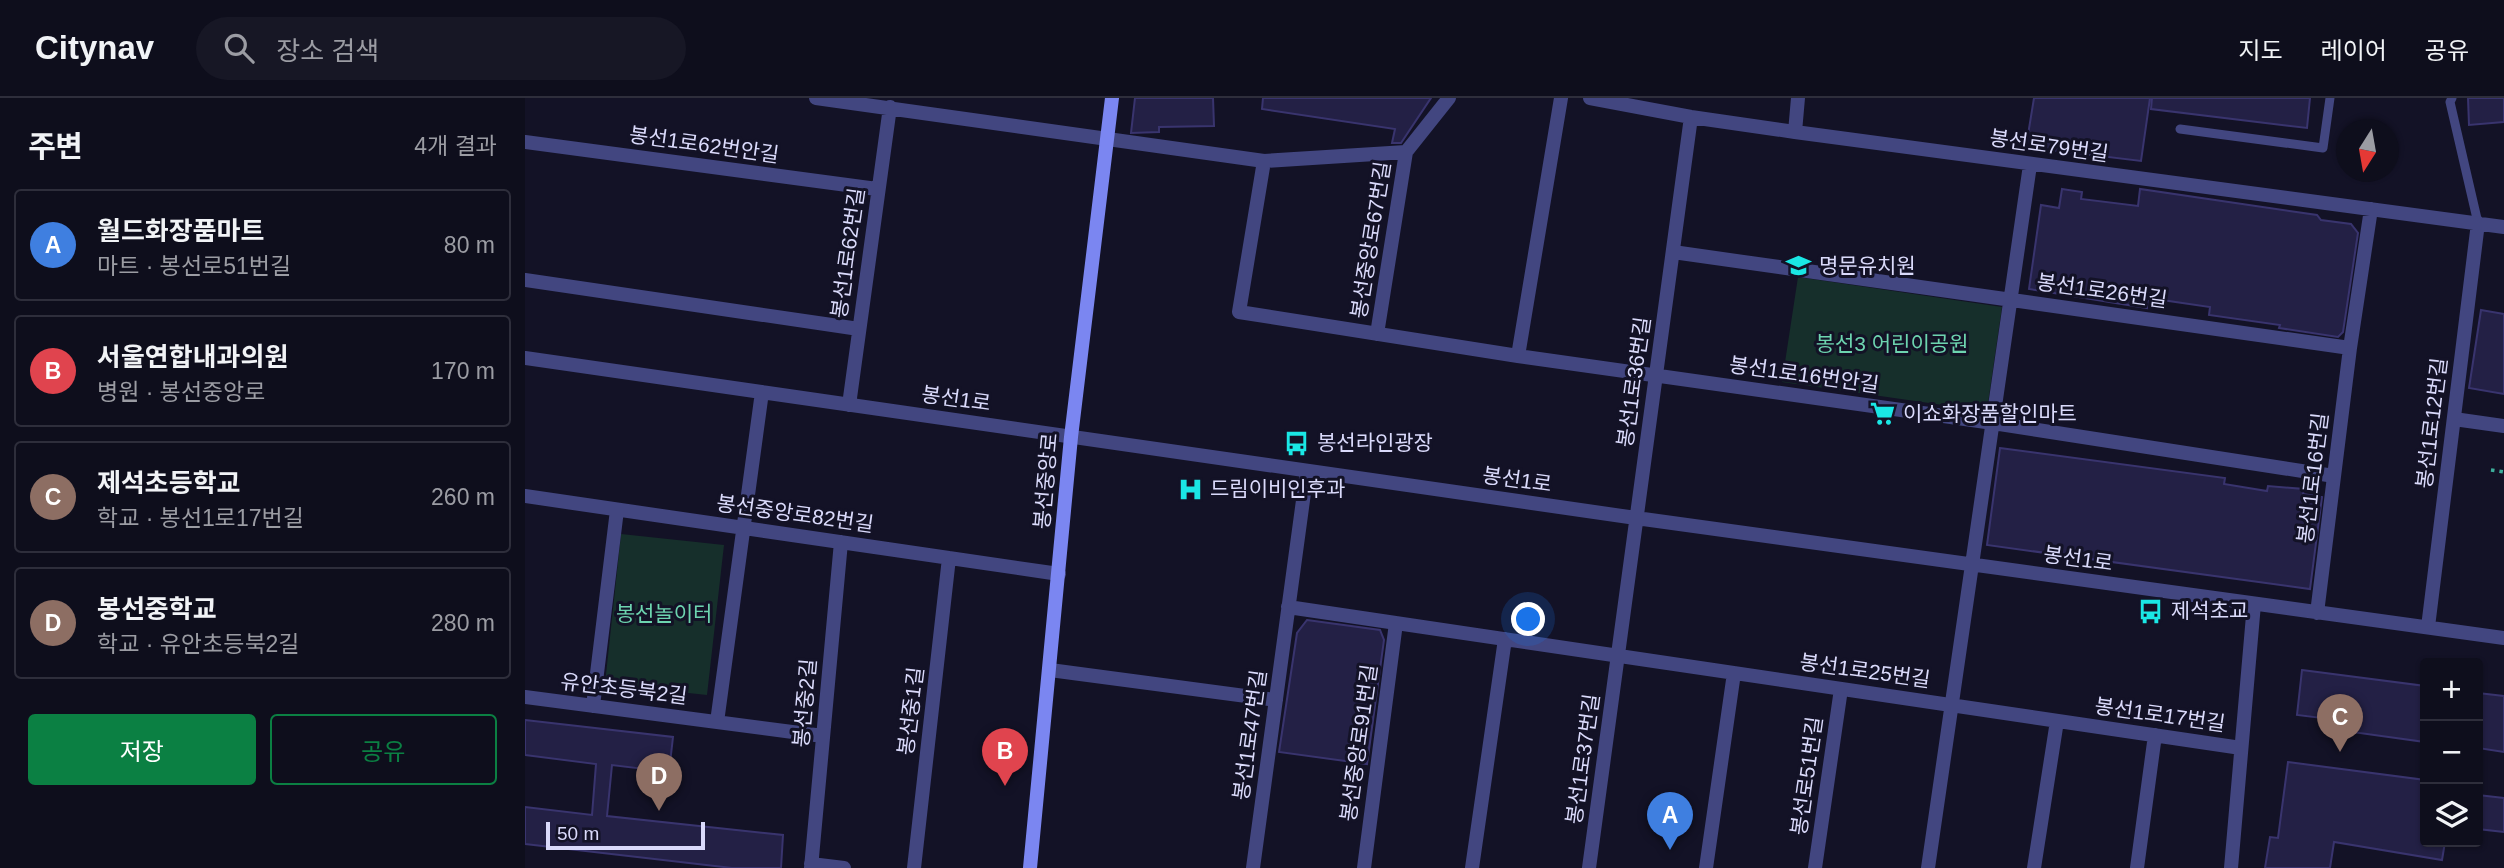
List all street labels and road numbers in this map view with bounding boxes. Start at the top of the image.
street label: 봉선1로62번안길 [628,123,780,166]
street label: 봉선로79번길 [1988,126,2110,165]
street label: 봉선중앙로67번길 [1347,160,1394,320]
street label: 봉선1로62번길 [827,186,868,320]
street label: 봉선1로26번길 [2035,270,2169,311]
street label: 봉선1로36번길 [1613,315,1654,449]
street label: 봉선1로16번안길 [1728,353,1880,396]
street label: 봉선1로12번길 [2412,356,2451,490]
street label: 봉선1로 [920,382,992,415]
street label: 봉선1로16번길 [2293,411,2332,545]
street label: 봉선중앙로 [1030,432,1061,530]
street label: 봉선1로 [1481,463,1553,496]
street label: 봉선중앙로82번길 [715,491,875,536]
street label: 봉선1로 [2042,542,2114,575]
street label: 봉선1로25번길 [1798,650,1932,691]
street label: 봉선중2길 [789,658,820,748]
street label: 봉선중앙로91번길 [1336,663,1381,823]
street label: 봉선중1길 [894,665,927,756]
street label: 봉선1로47번길 [1229,668,1270,802]
street label: 유안초등북2길 [559,669,689,708]
street label: 봉선1로37번길 [1562,692,1603,826]
street label: 봉선1로17번길 [2093,694,2227,735]
street label: 봉선로51번길 [1787,715,1826,837]

